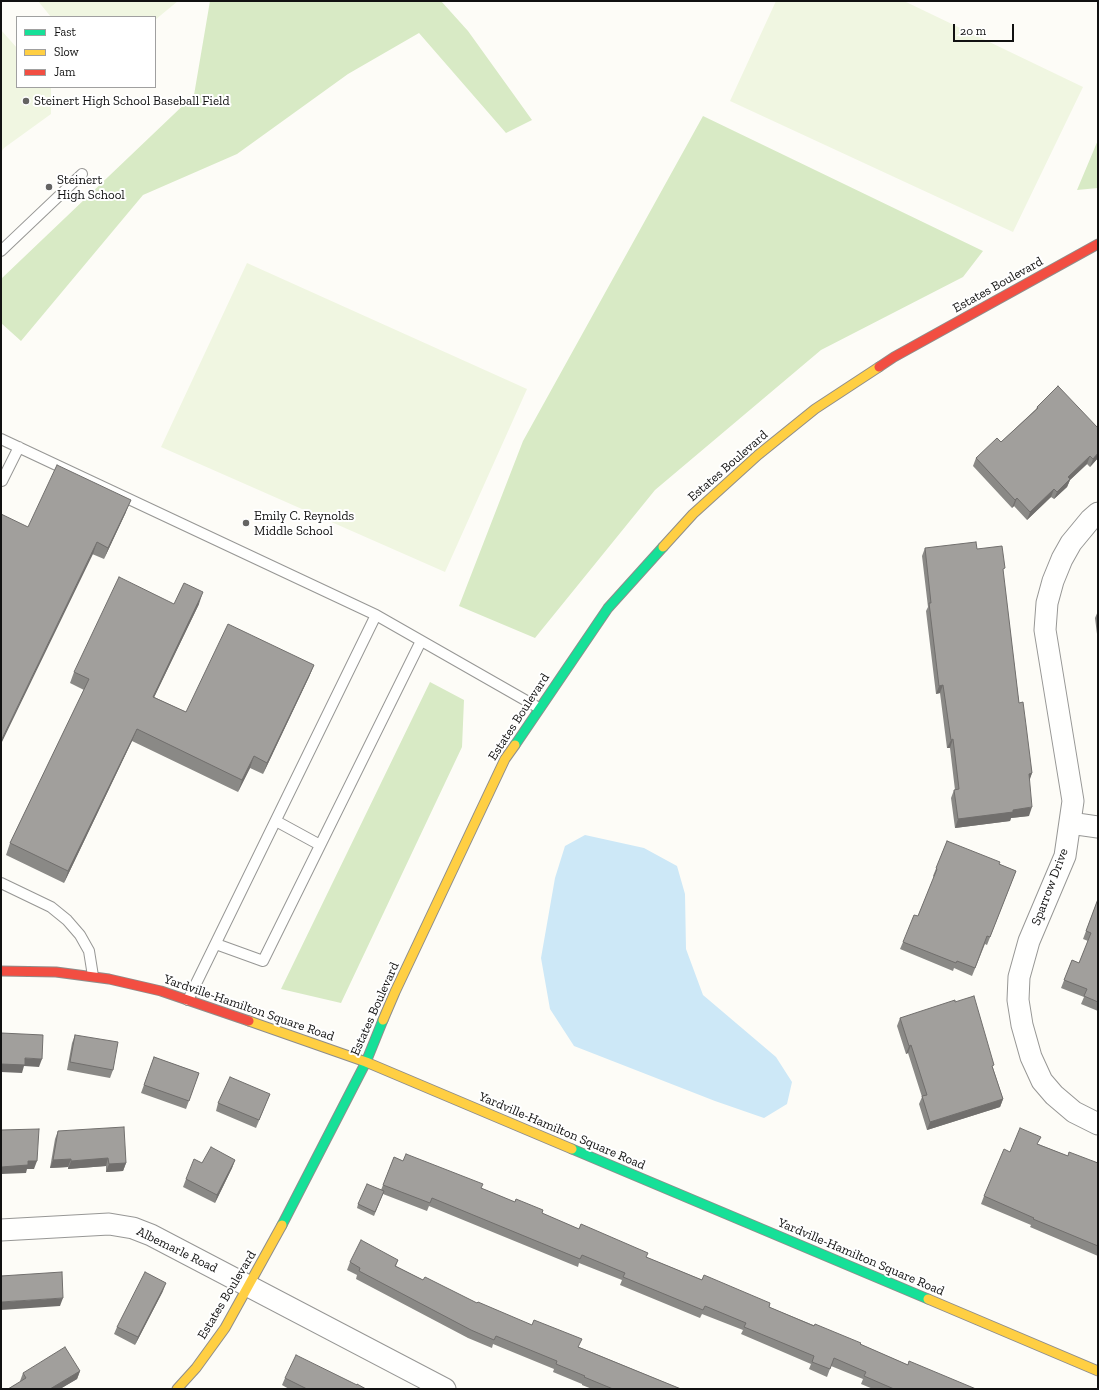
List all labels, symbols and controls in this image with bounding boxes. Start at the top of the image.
legend [16,16,156,88]
scale bar [955,16,1016,42]
text: 20 m [960,24,986,38]
text: Fast [54,25,76,39]
text: Slow [54,45,79,59]
text: Jam [54,65,75,79]
place label: Steinert High School Baseball Field [34,93,230,109]
marker: Steinert High School Baseball Field [21,96,31,106]
place label: Steinert High School [57,172,125,203]
marker: Steinert High School [44,182,54,192]
street label: Estates Boulevard [950,254,1046,316]
street label: Estates Boulevard [685,427,771,505]
place label: Emily C. Reynolds Middle School [254,508,354,539]
marker: Emily C. Reynolds Middle School [241,518,251,528]
street label: Estates Boulevard [485,671,553,763]
street label: Sparrow Drive [1028,846,1072,928]
street label: Estates Boulevard [347,960,403,1058]
street label: Yardville-Hamilton Square Road [162,971,336,1045]
street label: Yardville-Hamilton Square Road [476,1089,648,1173]
street label: Yardville-Hamilton Square Road [775,1215,947,1299]
street label: Albemarle Road [134,1224,220,1276]
street label: Estates Boulevard [194,1248,260,1342]

